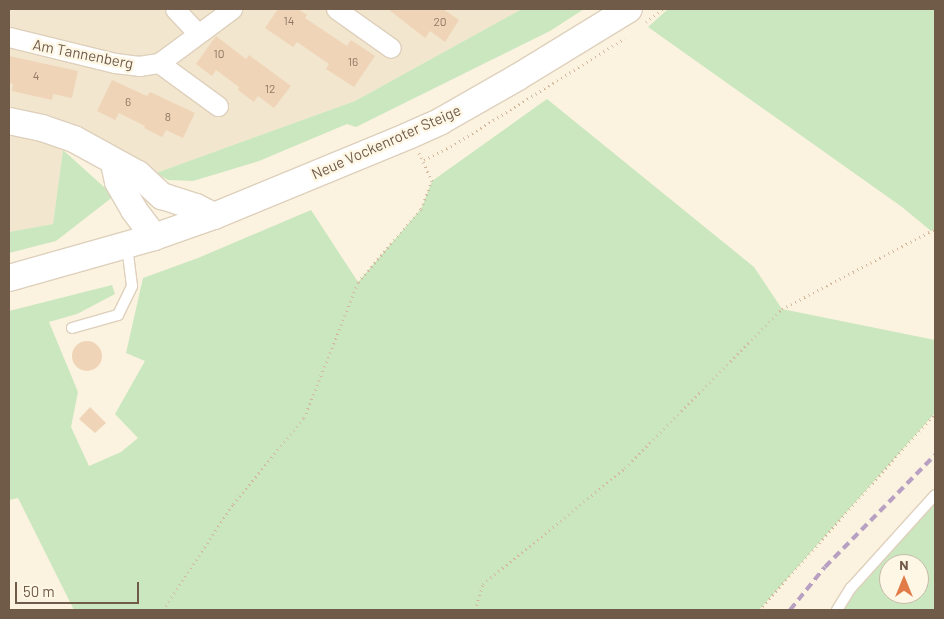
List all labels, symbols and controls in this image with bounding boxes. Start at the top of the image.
house number: 14 [284,14,294,28]
house number: 20 [433,15,447,29]
street label: Am Tannenberg [31,35,135,73]
house number: 10 [214,47,224,61]
house number: 16 [348,55,358,69]
house number: 4 [33,69,39,83]
house number: 12 [265,82,275,96]
house number: 6 [125,95,131,109]
street label: Neue Vockenroter Steige [309,101,463,183]
house number: 8 [165,110,171,124]
north arrow [879,554,929,604]
text: N [899,556,909,573]
scale bar [18,572,141,604]
text: 50 m [23,582,55,600]

